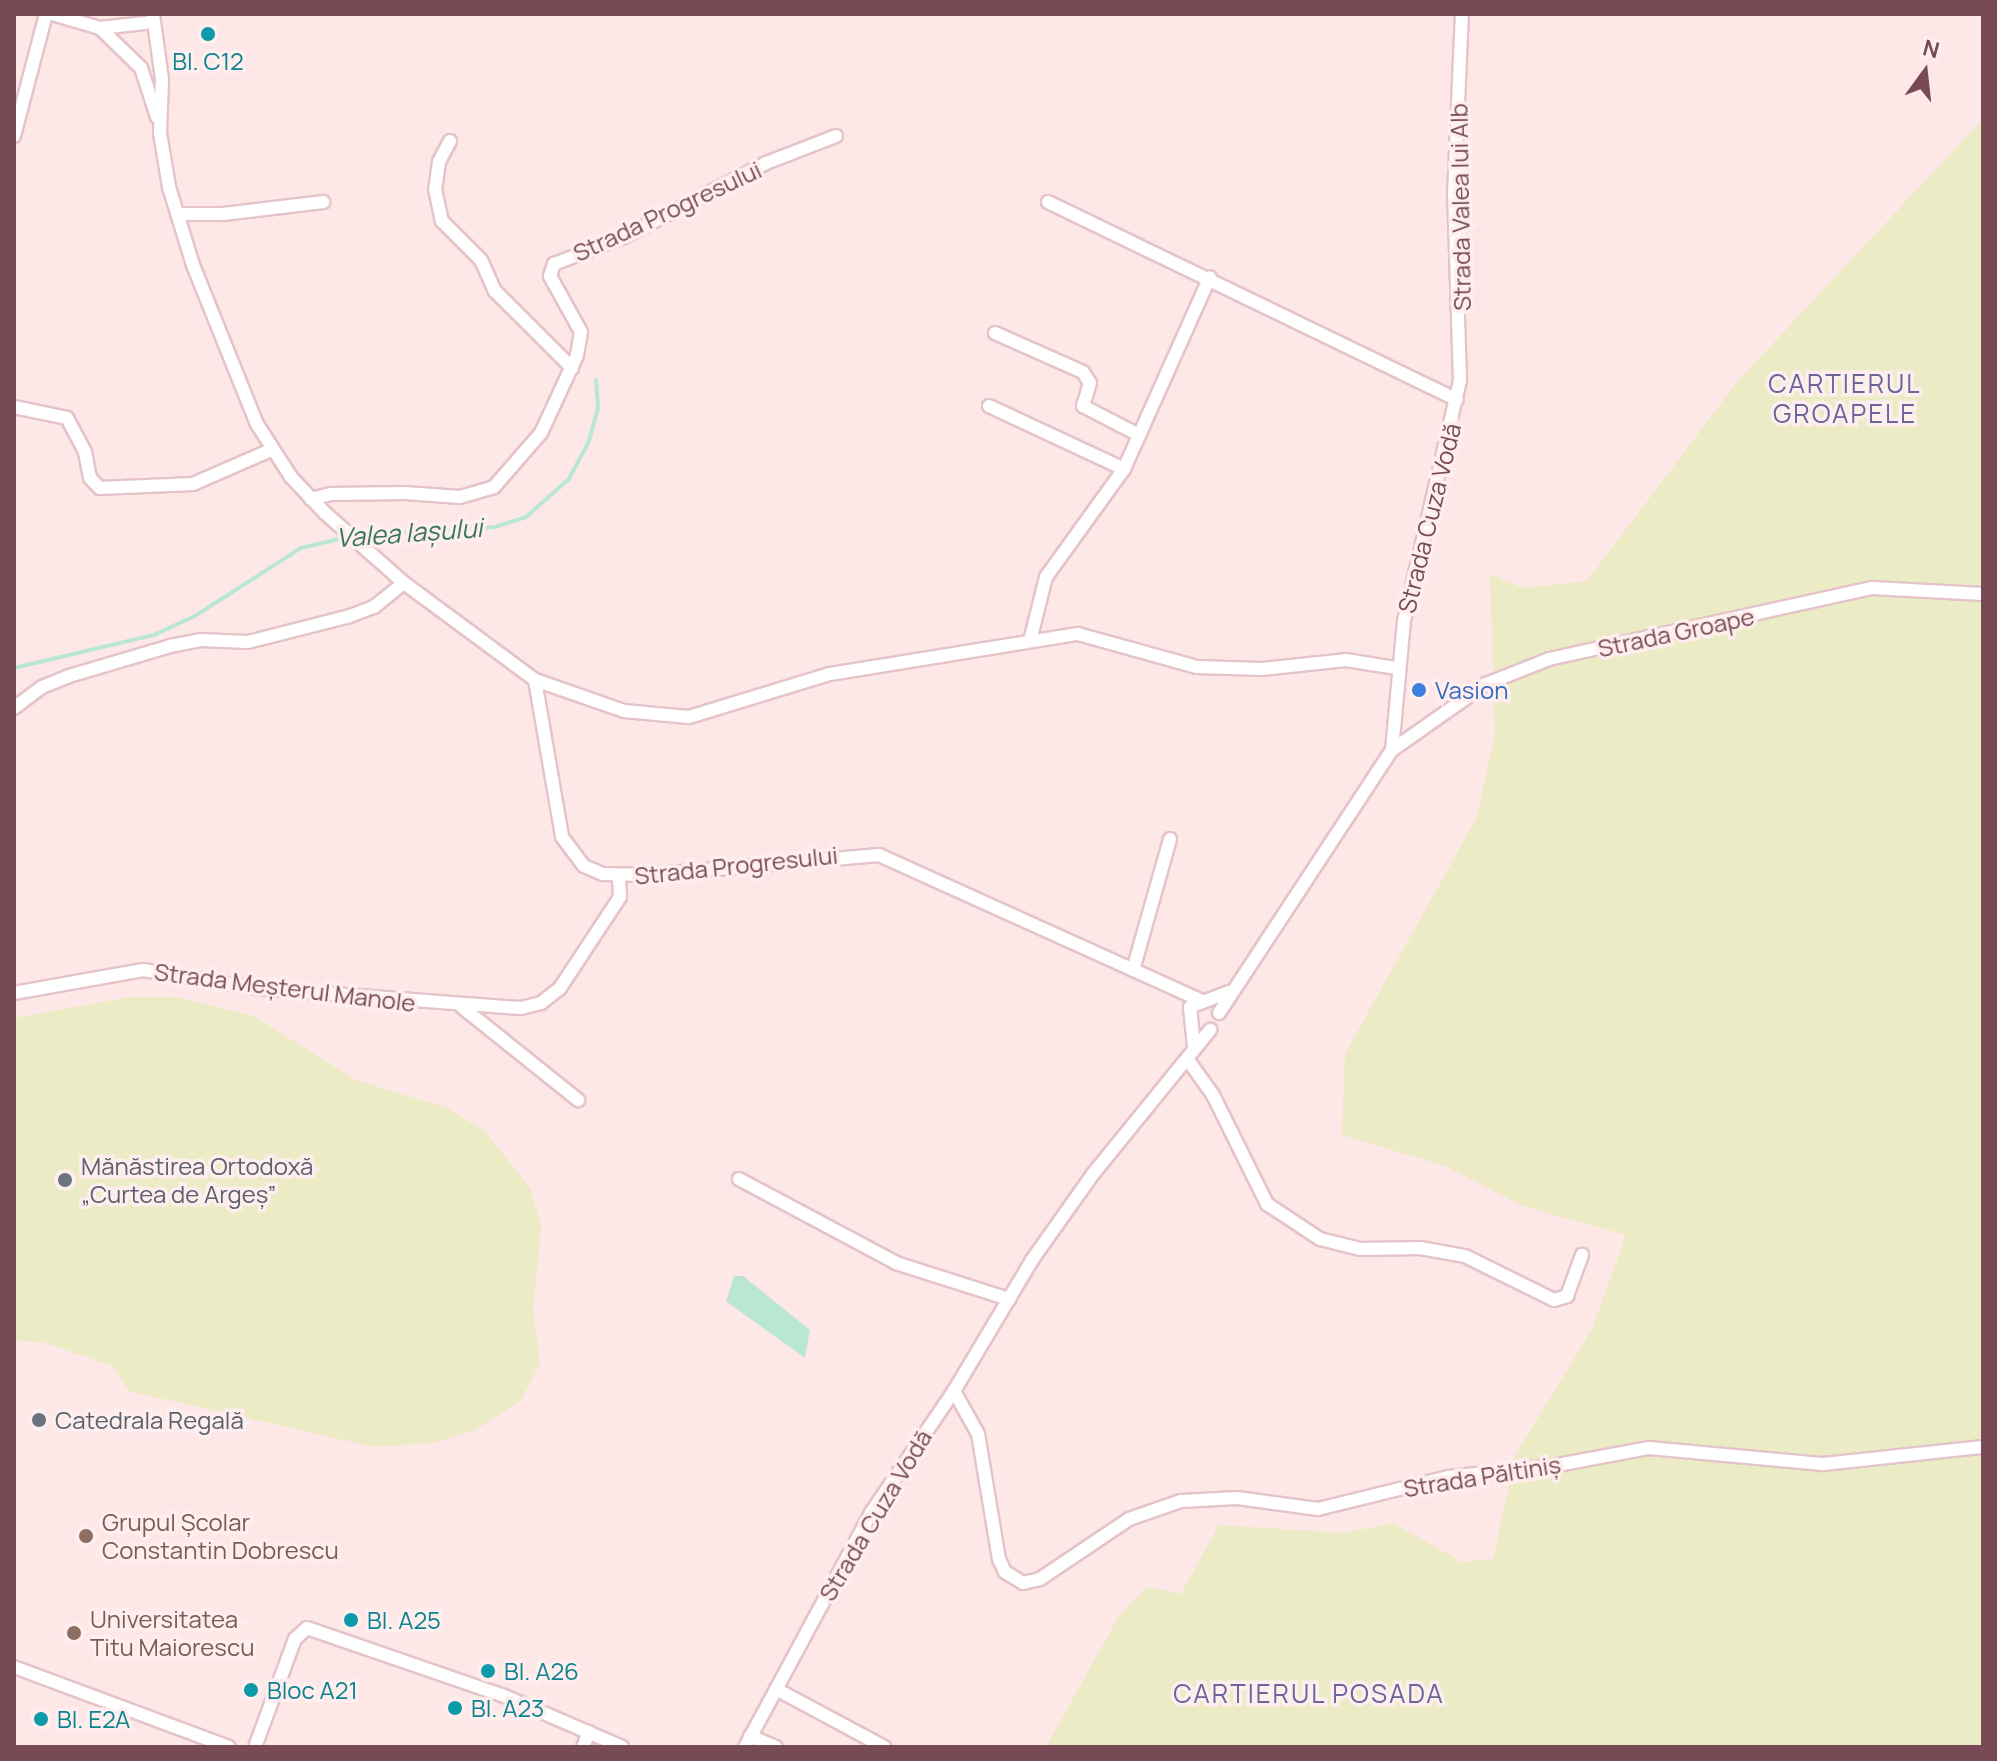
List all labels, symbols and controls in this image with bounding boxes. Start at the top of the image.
marker: Bl. C12 [199,25,217,43]
north arrow [1885,32,1965,112]
text: N [1920,32,1943,65]
place label: Bl. C12 [172,47,244,75]
street label: Strada Valea lui Alb [1444,103,1476,311]
street label: Strada Progresului [568,155,766,267]
district label: CARTIERUL GROAPELE [1768,368,1922,430]
street label: Strada Cuza Vodă [1391,420,1467,616]
water label: Valea Iașului [335,512,483,554]
street label: Strada Groape [1595,601,1757,663]
place label: Vasion [1435,676,1508,704]
marker: Vasion [1410,681,1428,699]
street label: Strada Progresului [633,840,839,890]
street label: Strada Meșterul Manole [153,957,417,1017]
place label: Mănăstirea Ortodoxă „Curtea de Argeș” [81,1152,313,1208]
marker: Mănăstirea Ortodoxă „Curtea de Argeș” [56,1171,74,1189]
place label: Catedrala Regală [55,1406,244,1434]
marker: Catedrala Regală [30,1411,48,1429]
street label: Strada Cuza Vodă [813,1424,937,1606]
street label: Strada Păltiniș [1401,1449,1563,1503]
place label: Grupul Școlar Constantin Dobrescu [102,1508,339,1564]
marker: Grupul Școlar Constantin Dobrescu [77,1527,95,1545]
place label: Universitatea Titu Maiorescu [90,1605,254,1661]
place label: Bl. A25 [367,1606,441,1634]
marker: Bl. A25 [342,1611,360,1629]
marker: Universitatea Titu Maiorescu [65,1624,83,1642]
place label: Bl. A26 [504,1657,579,1685]
marker: Bl. A26 [479,1662,497,1680]
place label: Bloc A21 [267,1676,358,1704]
district label: CARTIERUL POSADA [1173,1678,1445,1710]
marker: Bloc A21 [242,1681,260,1699]
place label: Bl. A23 [471,1694,544,1722]
marker: Bl. A23 [446,1699,464,1717]
place label: Bl. E2A [57,1705,130,1733]
marker: Bl. E2A [32,1710,50,1728]

